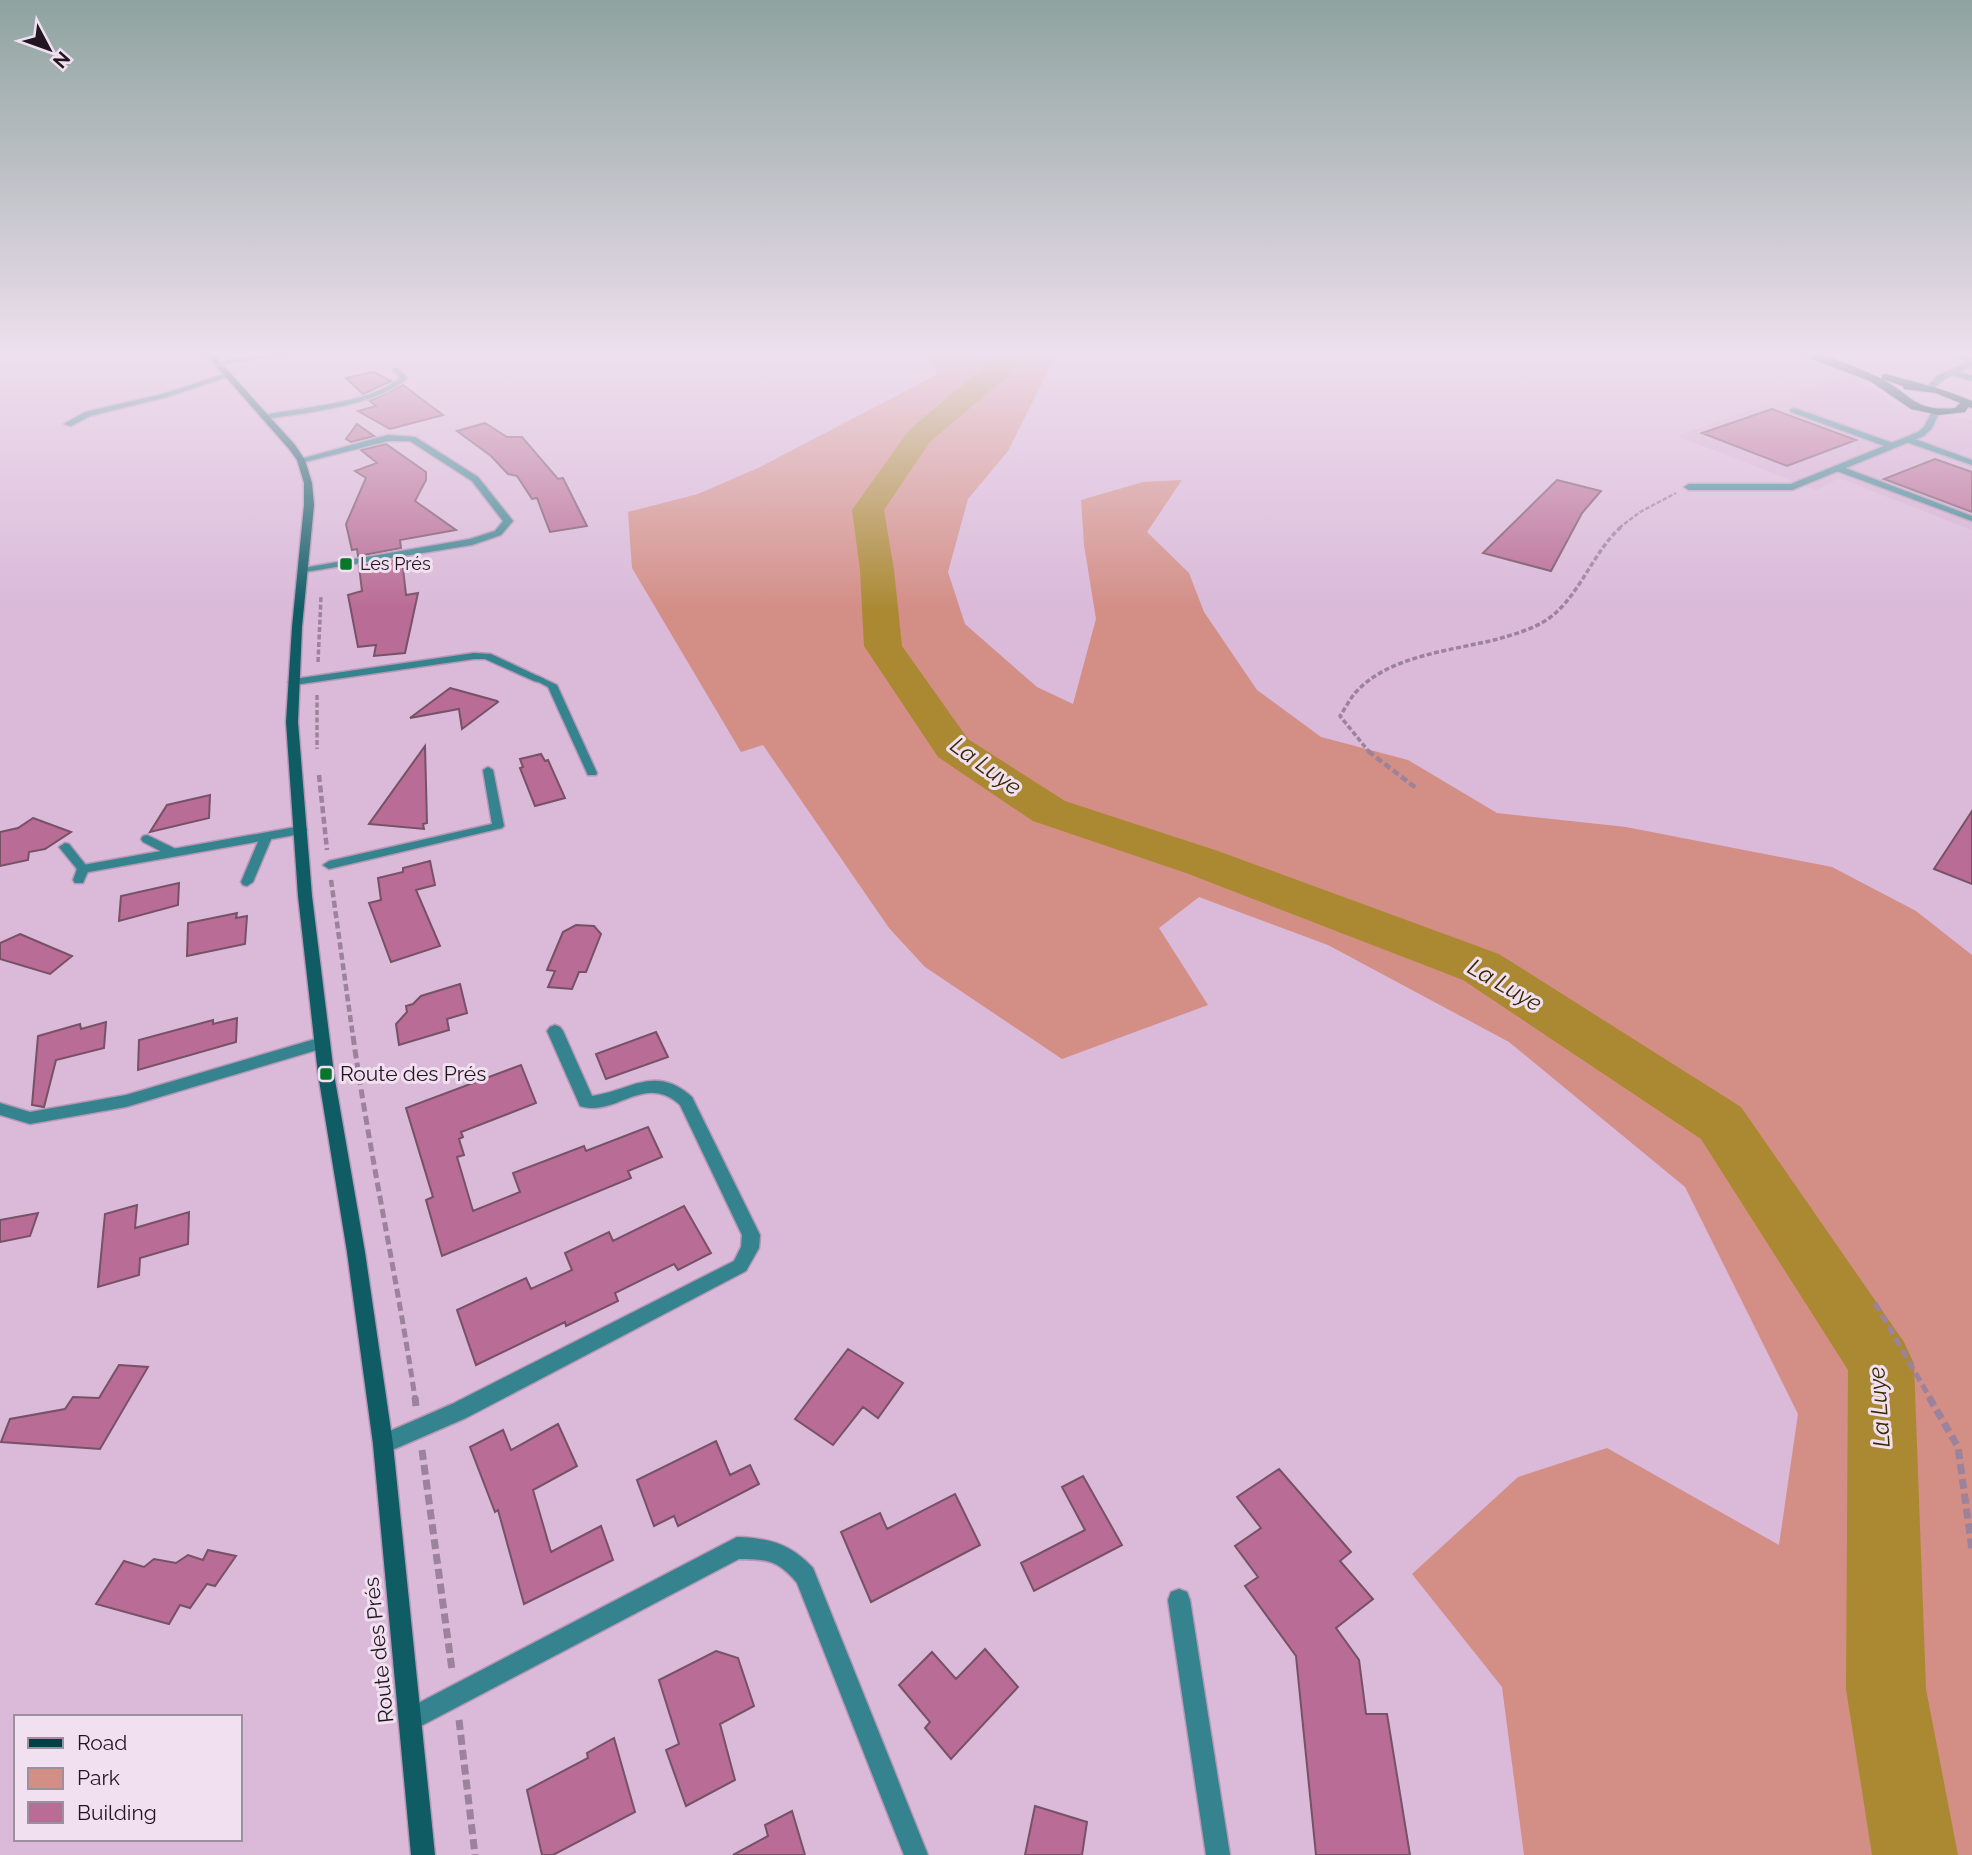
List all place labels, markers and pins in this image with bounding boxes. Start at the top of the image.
place label: Les Prés [360,553,431,574]
marker: Les Prés [338,556,354,572]
place label: Route des Prés [340,1061,486,1086]
marker: Route des Prés [318,1066,334,1082]

